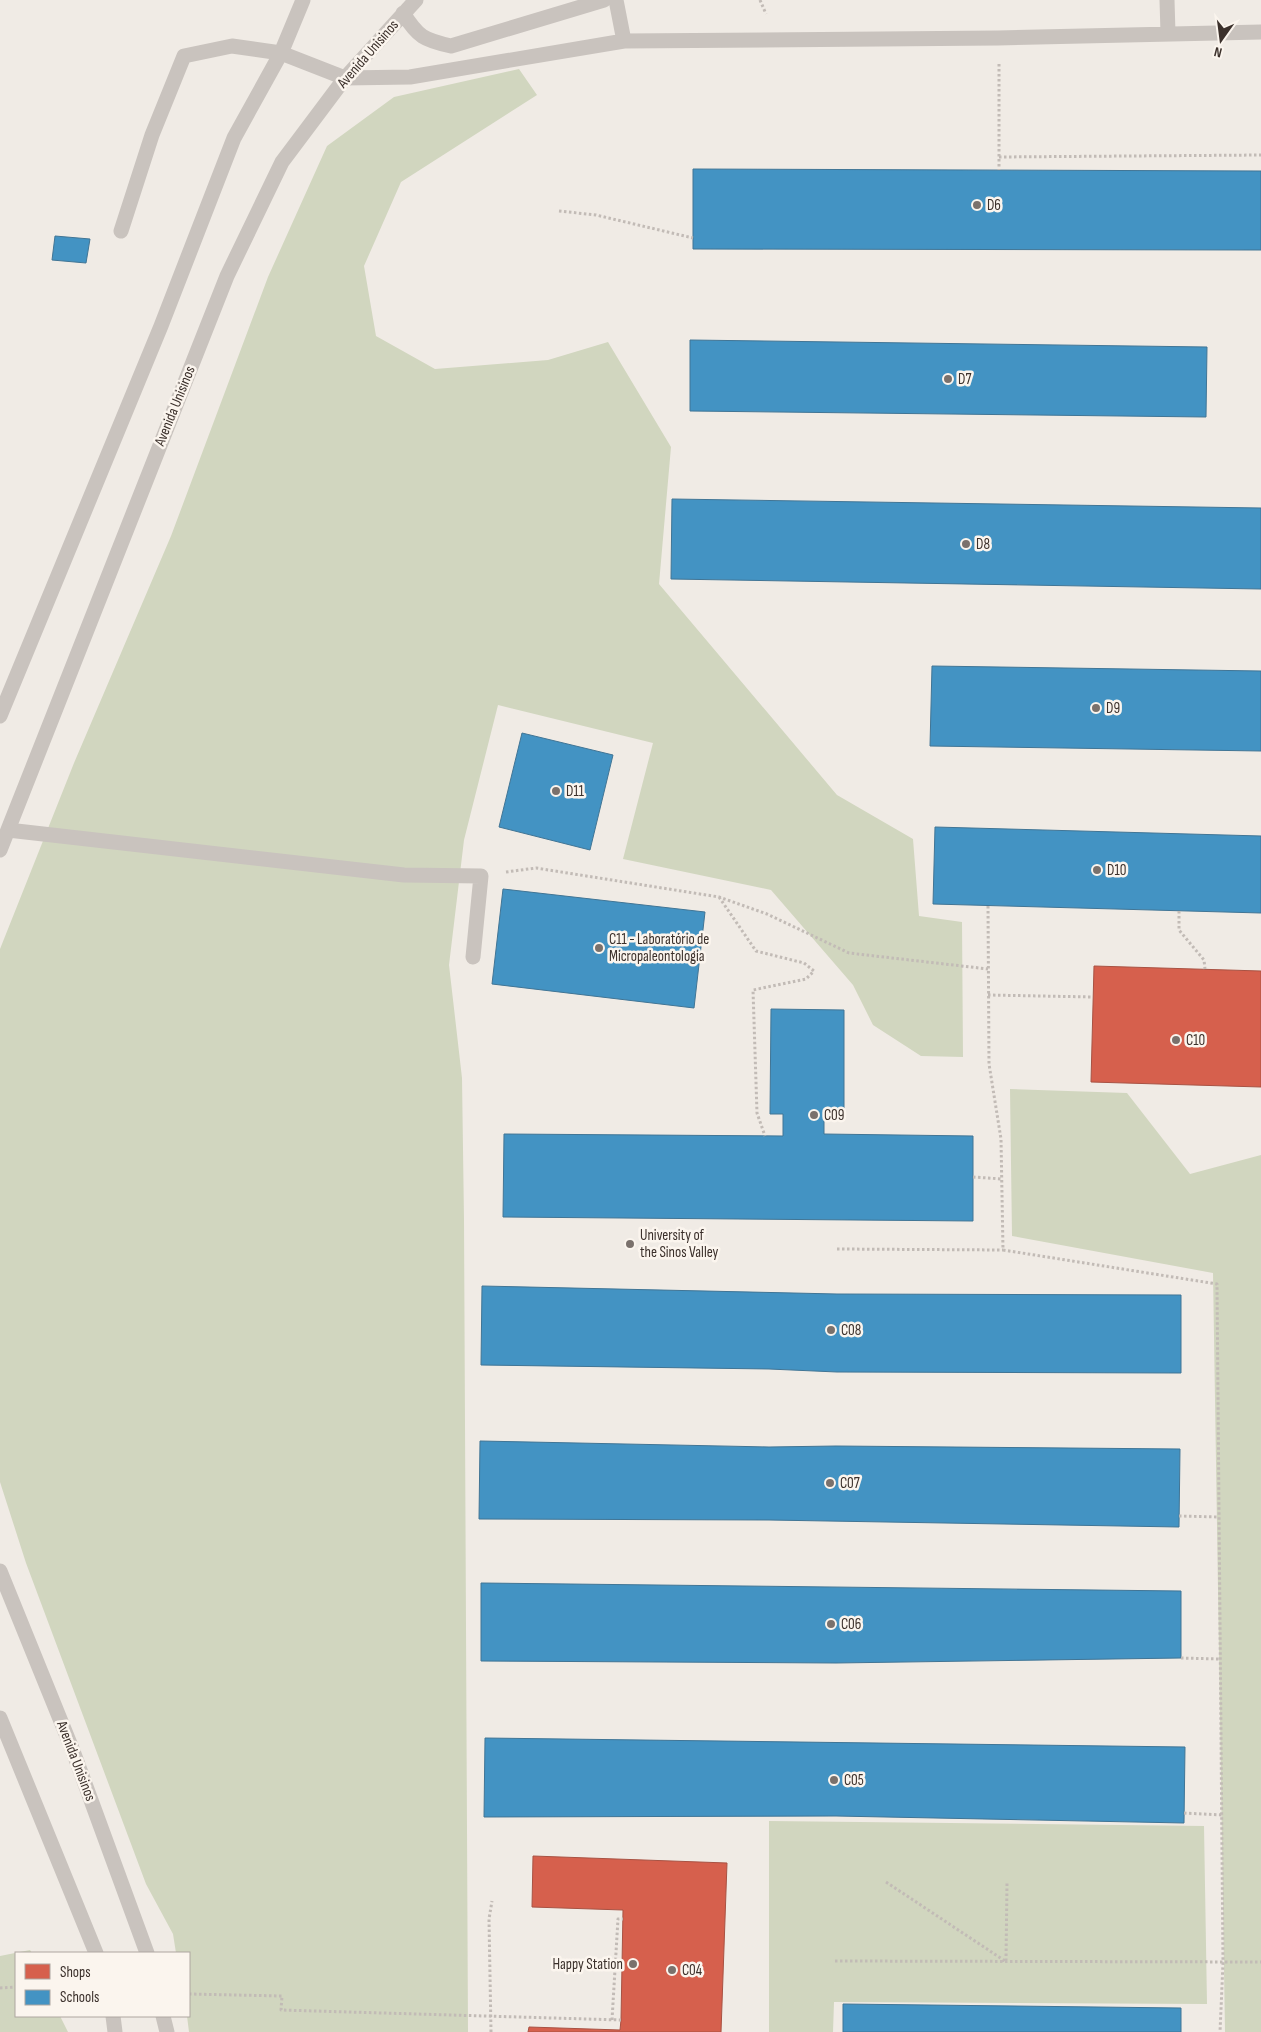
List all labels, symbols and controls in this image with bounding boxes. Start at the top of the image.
north arrow [1196,15,1246,65]
street label: Avenida Unisinos [332,16,403,93]
text: N [1212,43,1224,61]
place label: D6 [987,196,1001,215]
marker: D6 [971,199,983,211]
street label: Avenida Unisinos [150,363,200,450]
place label: D7 [958,370,971,389]
marker: D7 [942,373,954,385]
place label: D8 [976,535,990,554]
marker: D8 [960,538,972,550]
place label: D9 [1106,699,1120,718]
marker: D9 [1090,702,1102,714]
place label: D11 [566,782,585,801]
marker: D11 [550,785,562,797]
place label: D10 [1107,861,1126,880]
marker: D10 [1091,864,1103,876]
place label: C11 - Laboratório de Micropaleontologia [609,930,709,966]
marker: C11 - Laboratório de Micropaleontologia [593,942,605,954]
place label: C10 [1186,1031,1205,1050]
marker: C10 [1170,1034,1182,1046]
place label: C09 [824,1106,844,1125]
marker: C09 [808,1109,820,1121]
place label: University of the Sinos Valley [640,1226,719,1262]
marker: University of the Sinos Valley [624,1238,636,1250]
place label: C08 [841,1321,861,1340]
marker: C08 [825,1324,837,1336]
place label: C07 [840,1474,860,1493]
marker: C07 [824,1477,836,1489]
place label: C06 [841,1615,861,1634]
marker: C06 [825,1618,837,1630]
street label: Avenida Unisinos [52,1717,100,1804]
place label: C05 [844,1771,864,1790]
marker: C05 [828,1774,840,1786]
legend [15,1952,190,2017]
place label: Happy Station [552,1955,623,1974]
marker: Happy Station [627,1958,639,1970]
place label: C04 [682,1961,702,1980]
text: Shops [60,1963,91,1982]
marker: C04 [666,1964,678,1976]
text: Schools [60,1988,99,2007]

